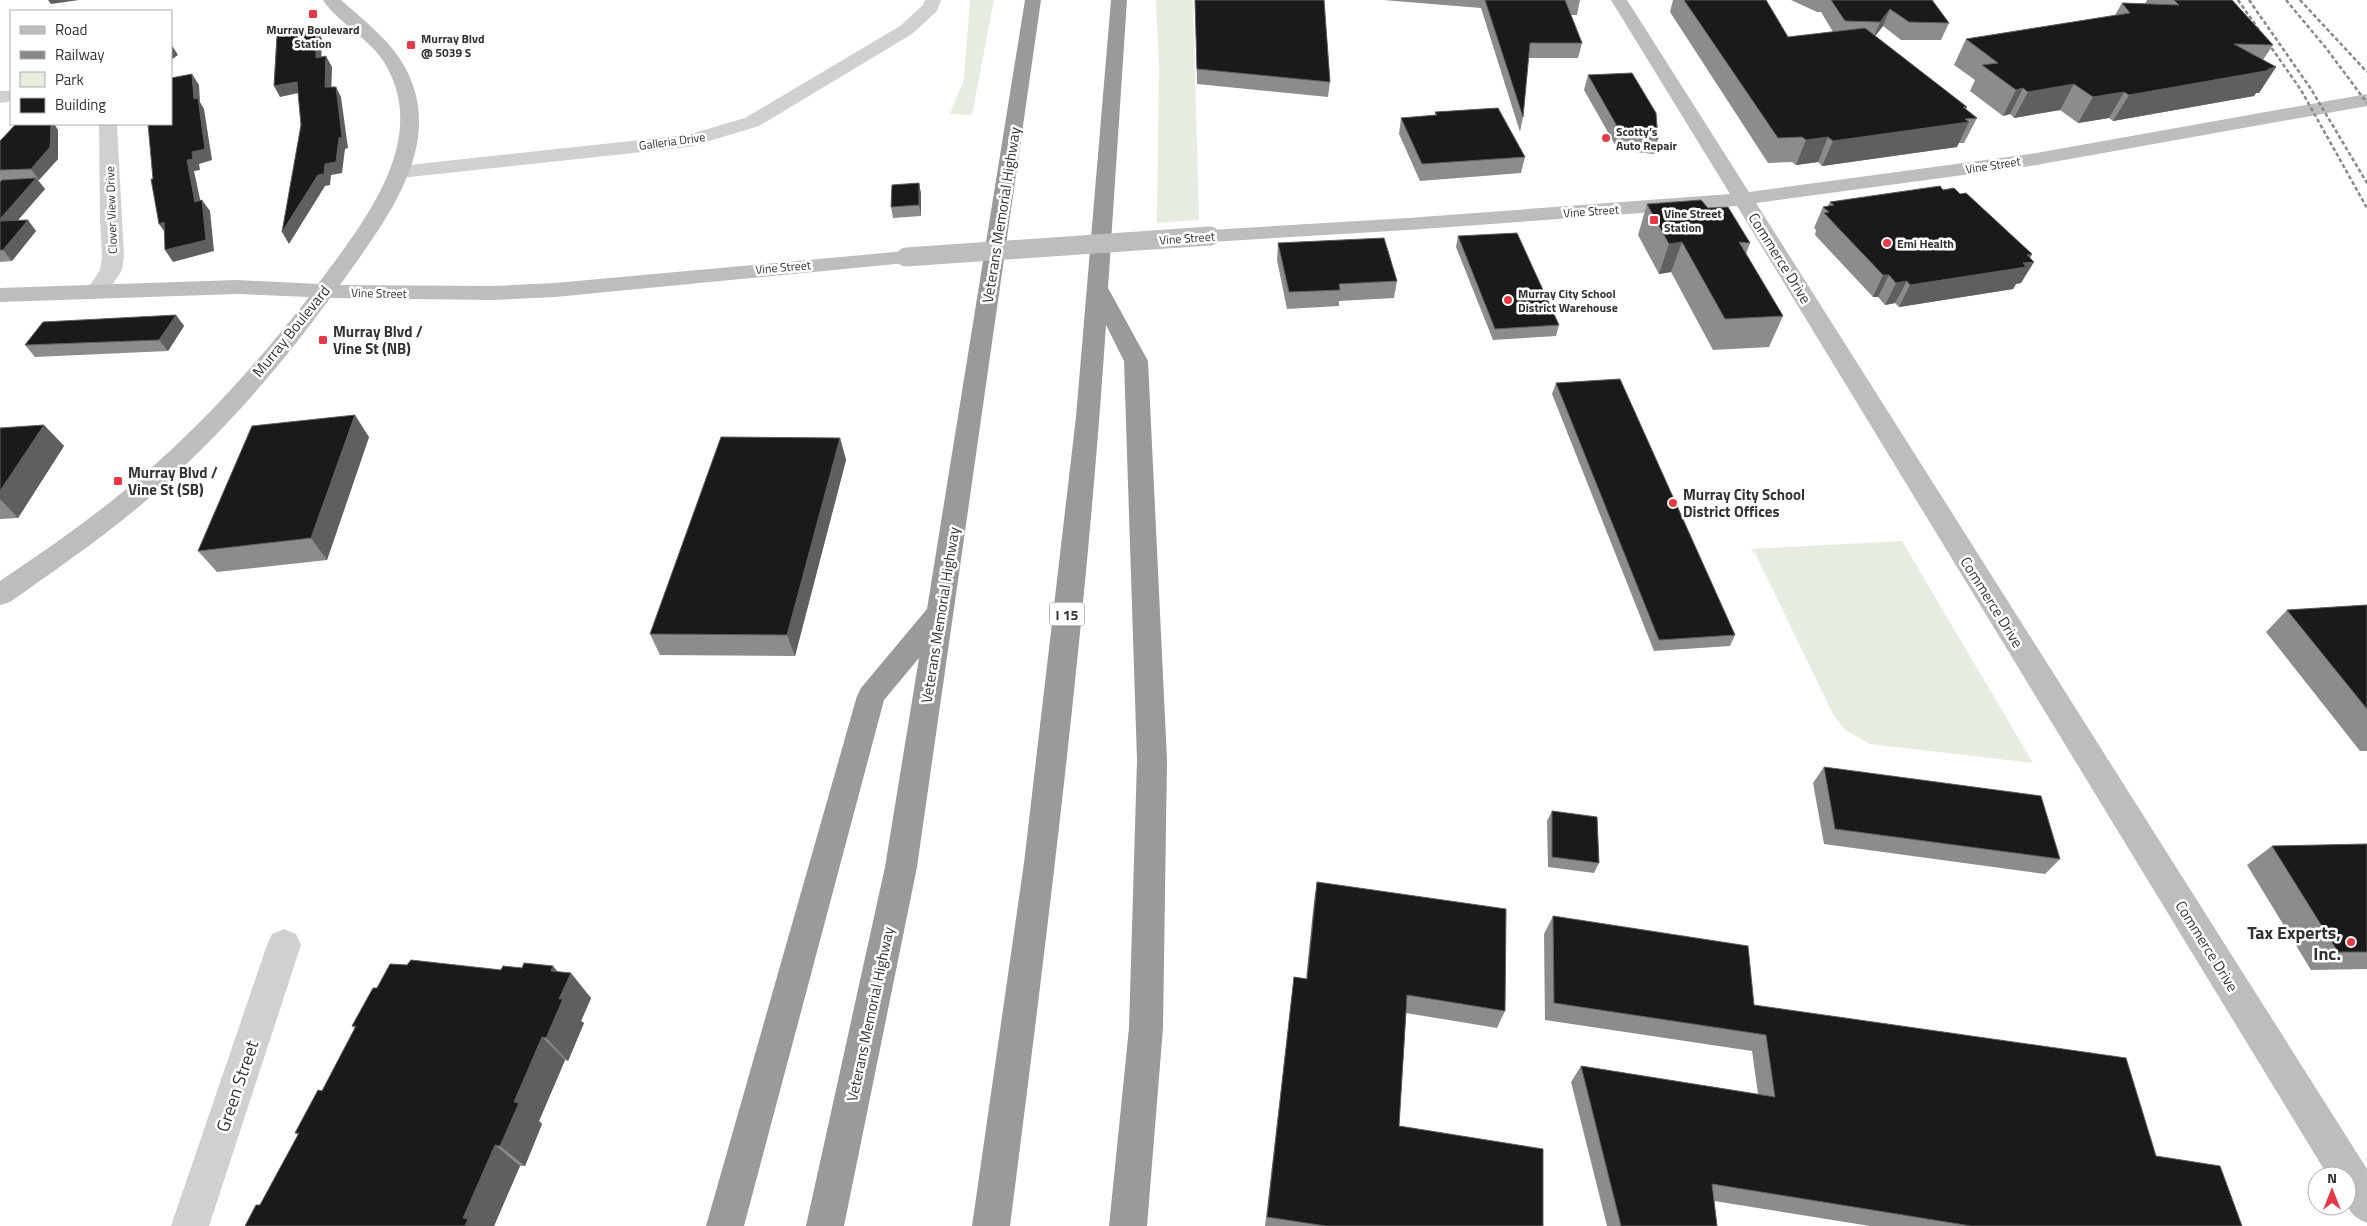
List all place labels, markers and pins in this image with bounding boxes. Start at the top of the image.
marker: Murray Boulevard Station [307,8,319,20]
place label: Murray Boulevard Station [266,20,360,53]
place label: Murray Blvd @ 5039 S [421,29,485,62]
marker: Murray Blvd @ 5039 S [405,39,417,51]
place label: Scotty’s Auto Repair [1616,122,1677,155]
marker: Scotty’s Auto Repair [1600,132,1612,144]
place label: Vine Street Station [1664,204,1722,237]
marker: Vine Street Station [1648,214,1660,226]
place label: Emi Health [1897,234,1954,253]
marker: Emi Health [1881,237,1893,249]
place label: Murray City School District Warehouse [1518,284,1618,317]
marker: Murray City School District Warehouse [1502,294,1514,306]
place label: Murray Blvd / Vine St (NB) [333,320,423,360]
marker: Murray Blvd / Vine St (NB) [317,334,329,346]
place label: Murray Blvd / Vine St (SB) [128,461,218,501]
marker: Murray Blvd / Vine St (SB) [112,475,124,487]
place label: Murray City School District Offices [1683,483,1805,523]
marker: Murray City School District Offices [1667,497,1679,509]
place label: Tax Experts, Inc. [2247,919,2341,967]
marker: Tax Experts, Inc. [2345,936,2357,948]

